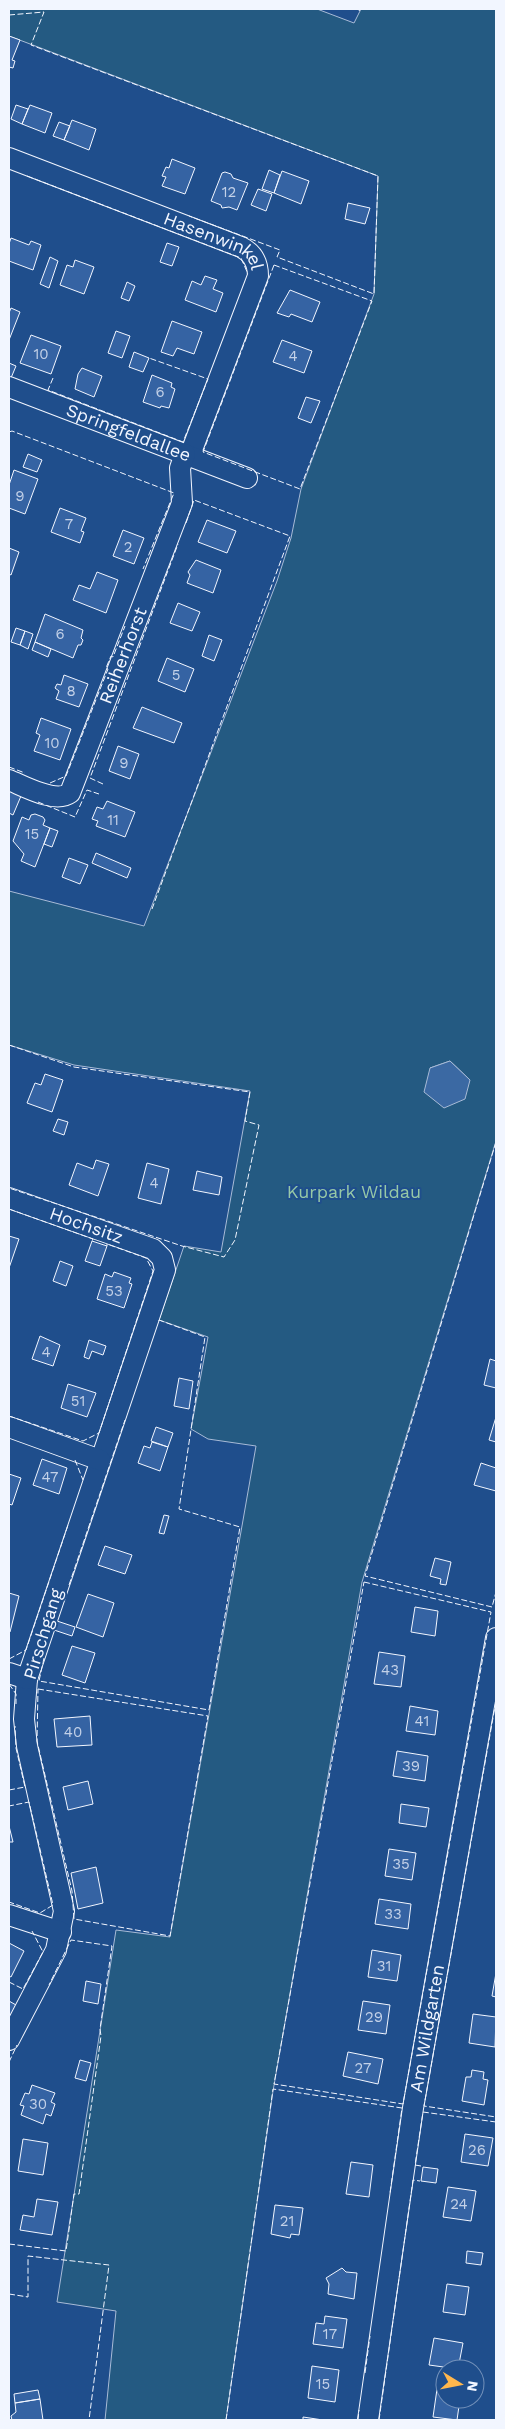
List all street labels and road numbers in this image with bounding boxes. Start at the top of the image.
street label: Hasenwinkel [161,207,268,272]
street label: Springfeldallee [63,399,194,466]
street label: Reiherhorst [94,604,151,707]
street label: Hochsitz [47,1202,126,1248]
street label: Pirschgang [19,1585,66,1682]
street label: Am Wildgarten [405,1963,448,2094]

